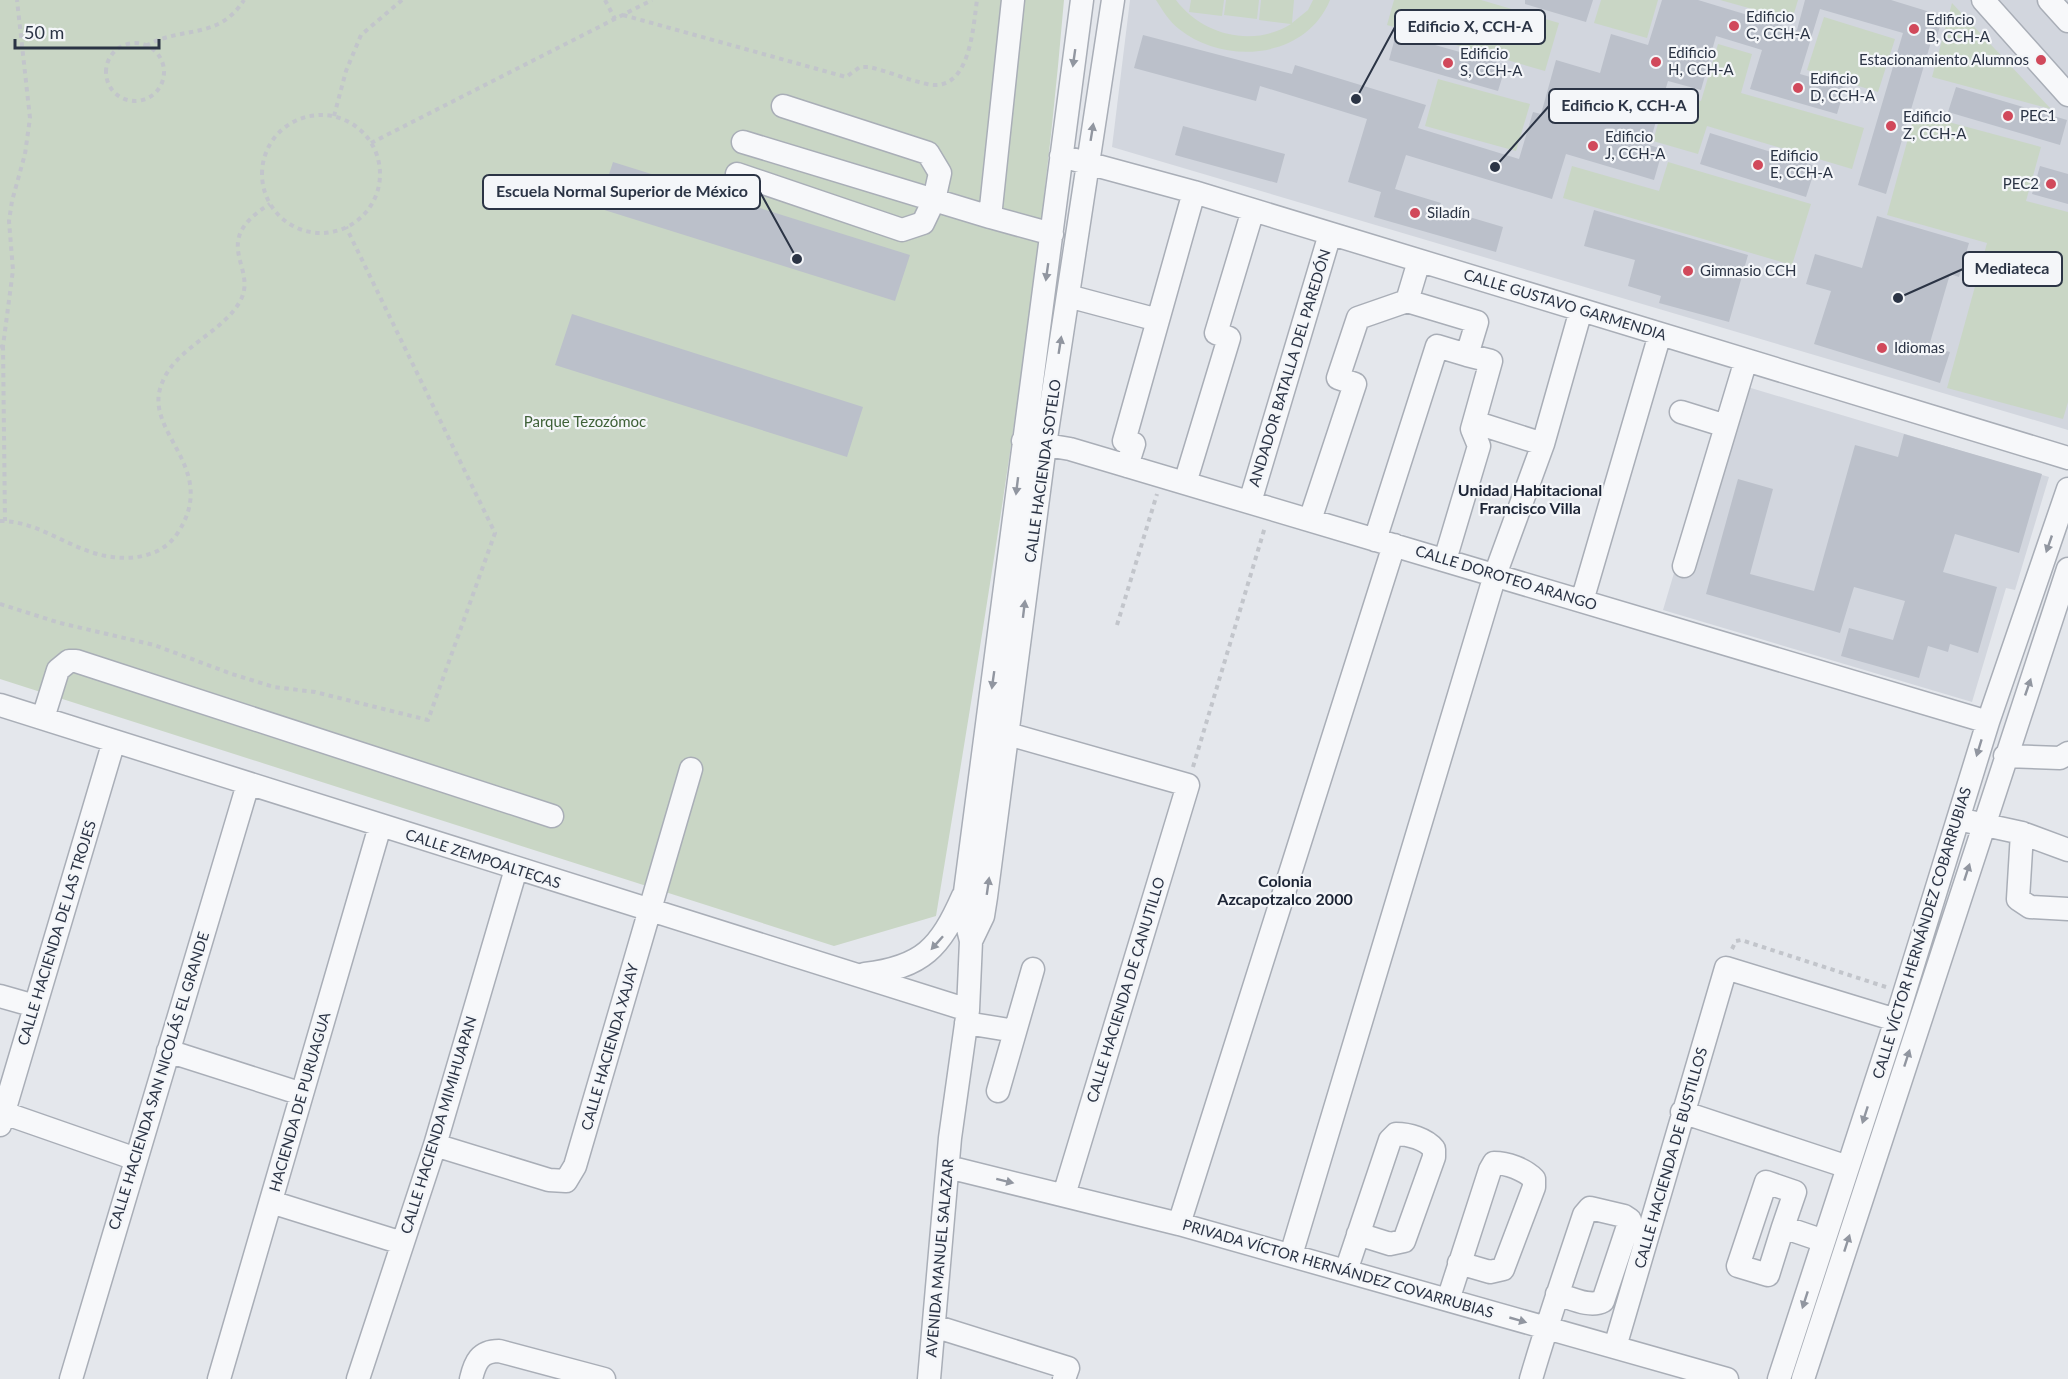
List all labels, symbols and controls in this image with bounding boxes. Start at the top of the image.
place label: Edificio C, CCH-A [1746,7,1811,42]
callout: Edificio X, CCH-A [1395,10,1545,44]
place label: Edificio B, CCH-A [1926,10,1991,45]
scale bar [15,12,159,50]
text: Edificio X, CCH-A [1407,16,1533,35]
marker: Edificio C, CCH-A [1727,19,1741,33]
text: 50 m [24,21,64,43]
marker: Edificio B, CCH-A [1907,22,1921,36]
place label: Edificio H, CCH-A [1668,43,1735,78]
place label: Edificio S, CCH-A [1460,44,1523,79]
one-way arrow [1070,49,1079,68]
place label: Estacionamiento Alumnos [1859,50,2029,68]
marker: Estacionamiento Alumnos [2034,53,2048,67]
marker: Edificio H, CCH-A [1649,55,1663,69]
marker: Edificio S, CCH-A [1441,56,1455,70]
place label: Edificio D, CCH-A [1810,69,1876,104]
marker: Edificio D, CCH-A [1791,81,1805,95]
callout: Edificio K, CCH-A [1549,89,1698,123]
text: Edificio K, CCH-A [1561,95,1688,114]
place label: PEC1 [2020,106,2056,124]
place label: Edificio Z, CCH-A [1903,107,1967,142]
marker: PEC1 [2001,109,2015,123]
marker: Edificio Z, CCH-A [1884,119,1898,133]
one-way arrow [1088,122,1097,141]
place label: Edificio J, CCH-A [1605,127,1666,162]
marker: Edificio J, CCH-A [1586,139,1600,153]
place label: Edificio E, CCH-A [1770,146,1834,181]
marker: Edificio E, CCH-A [1751,158,1765,172]
place label: PEC2 [2003,174,2039,192]
callout: Escuela Normal Superior de México [483,175,760,209]
marker: PEC2 [2044,177,2058,191]
text: Escuela Normal Superior de México [496,181,748,200]
place label: Siladín [1427,203,1470,221]
marker: Siladín [1408,206,1422,220]
street label: ANDADOR BATALLA DEL PAREDÓN [1244,247,1334,489]
callout: Mediateca [1963,252,2062,286]
text: Mediateca [1975,258,2049,277]
place label: Gimnasio CCH [1700,261,1796,279]
one-way arrow [1042,263,1051,282]
marker: Gimnasio CCH [1681,264,1695,278]
street label: CALLE GUSTAVO GARMENDIA [1462,265,1670,344]
one-way arrow [1056,336,1065,355]
place label: Idiomas [1894,338,1945,356]
marker: Idiomas [1875,341,1889,355]
street label: CALLE HACIENDA SOTELO [1020,378,1064,564]
park label: Parque Tezozómoc [524,412,646,430]
one-way arrow [1013,477,1022,496]
district label: Unidad Habitacional Francisco Villa [1458,480,1602,517]
one-way arrow [2044,535,2054,553]
street label: CALLE DOROTEO ARANGO [1413,541,1599,613]
one-way arrow [1020,599,1029,618]
one-way arrow [988,670,998,689]
one-way arrow [2024,678,2034,696]
one-way arrow [1974,739,1983,757]
street label: CALLE VÍCTOR HERNÁNDEZ COBARRUBIAS [1868,784,1974,1081]
street label: CALLE HACIENDA DE LAS TROJES [13,818,99,1047]
street label: CALLE ZEMPOALTECAS [403,824,563,892]
one-way arrow [1963,863,1972,881]
district label: Colonia Azcapotzalco 2000 [1216,871,1353,908]
street label: CALLE HACIENDA DE CANUTILLO [1082,875,1168,1105]
one-way arrow [983,876,992,895]
street label: CALLE HACIENDA SAN NICOLÁS EL GRANDE [104,929,212,1232]
one-way arrow [931,935,944,950]
street label: CALLE HACIENDA XAJAY [577,961,642,1132]
street label: HACIENDA DE PURUAGUA [265,1009,334,1194]
street label: CALLE HACIENDA MIMIHUAPAN [396,1014,480,1236]
street label: CALLE HACIENDA DE BUSTILLOS [1630,1045,1710,1270]
one-way arrow [1903,1049,1912,1067]
one-way arrow [1859,1106,1869,1124]
street label: AVENIDA MANUEL SALAZAR [921,1157,957,1358]
one-way arrow [996,1176,1014,1186]
street label: PRIVADA VÍCTOR HERNÁNDEZ COVARRUBIAS [1181,1215,1496,1321]
one-way arrow [1843,1234,1852,1252]
one-way arrow [1799,1291,1809,1309]
one-way arrow [1509,1316,1527,1325]

